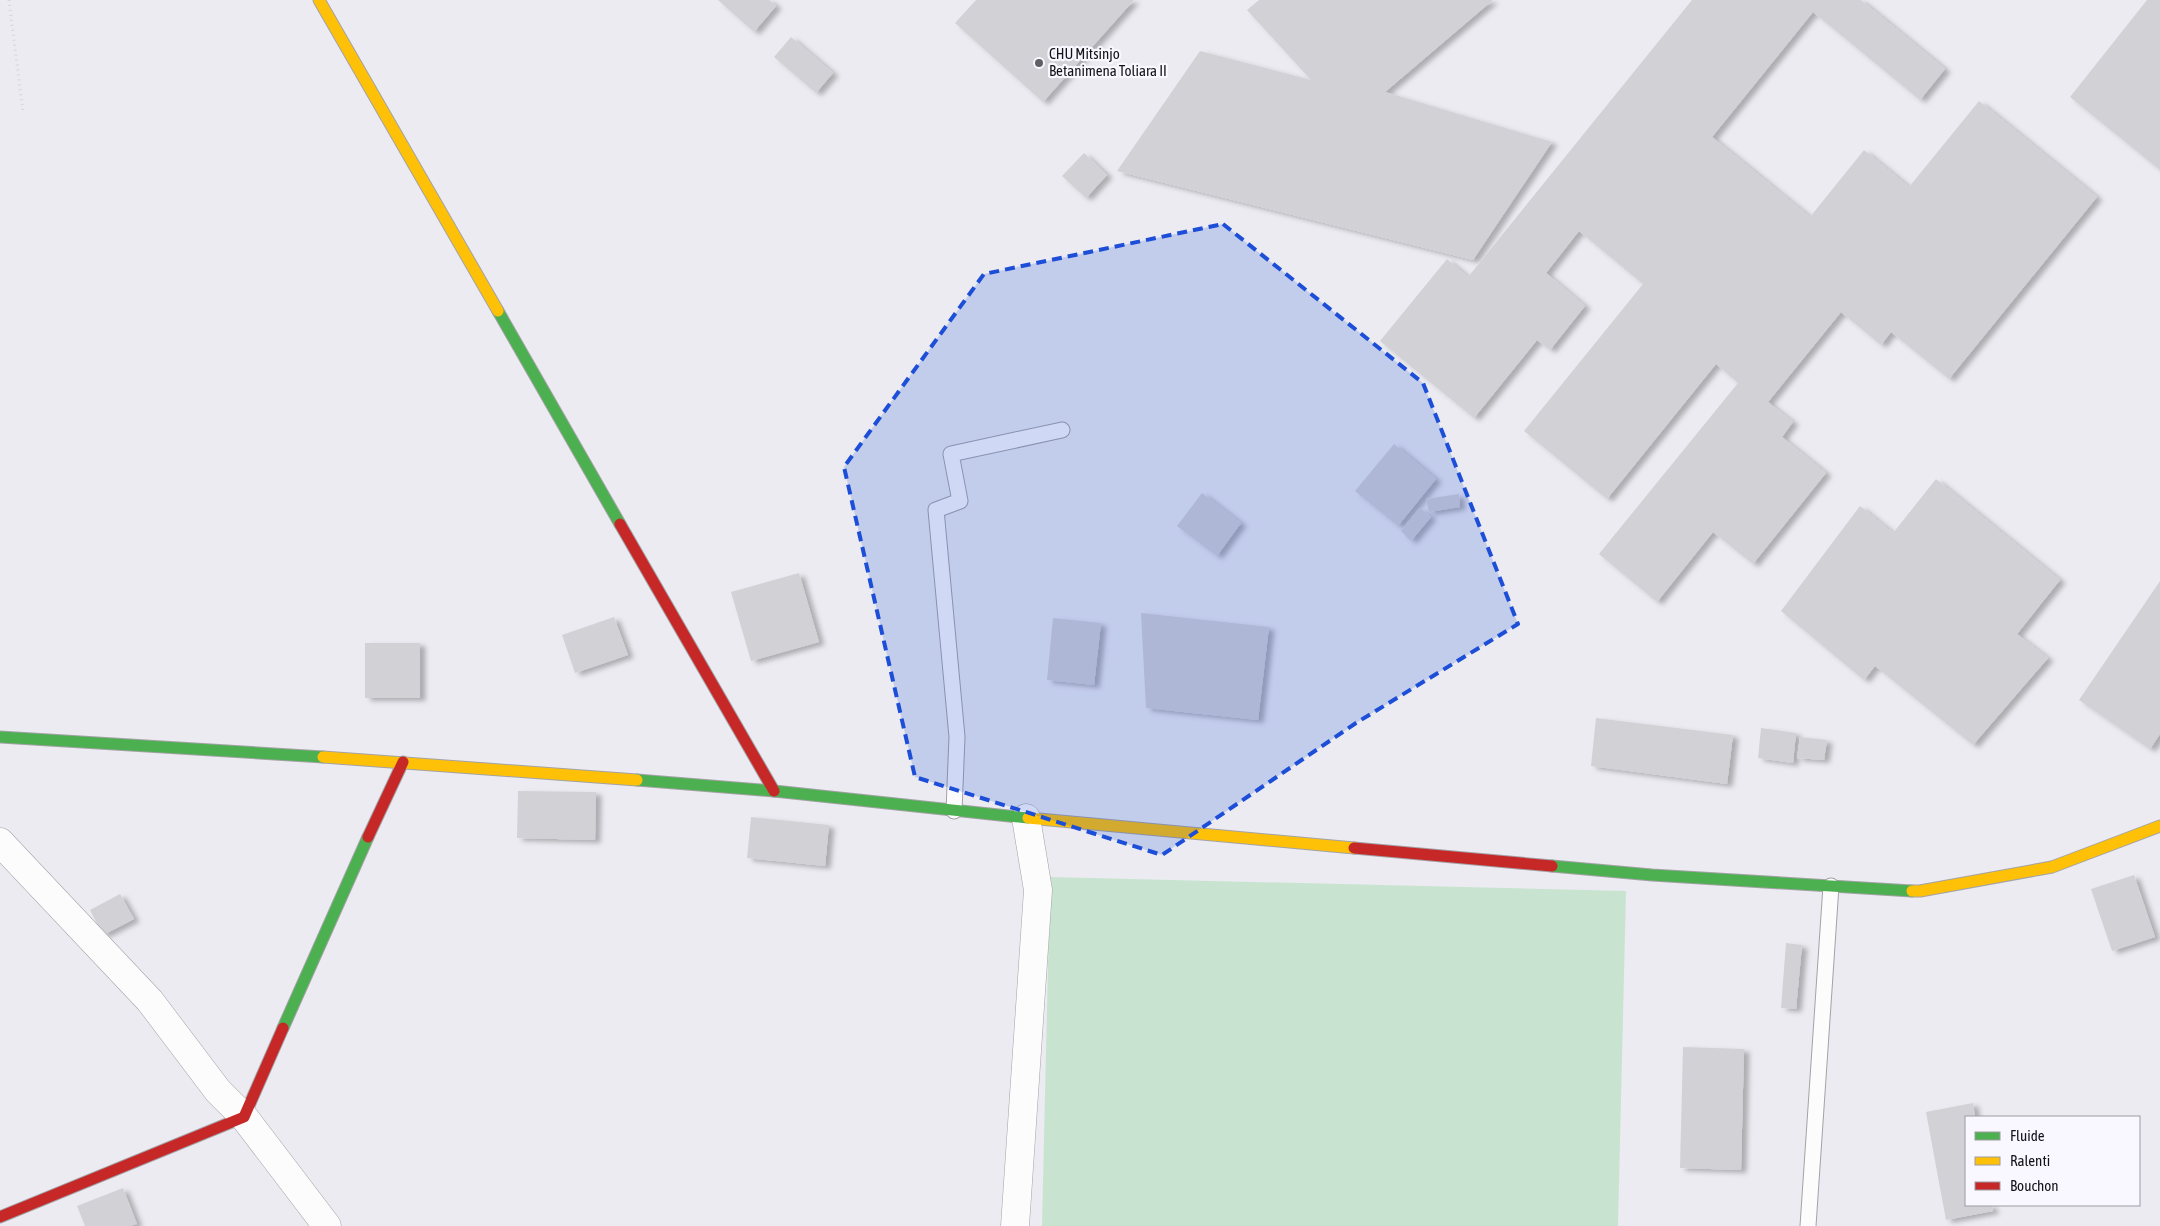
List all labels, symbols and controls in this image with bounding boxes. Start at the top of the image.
place label: CHU Mitsinjo Betanimena Toliara II [1049,45,1167,79]
marker: CHU Mitsinjo Betanimena Toliara II [1033,57,1045,69]
legend [1965,1116,2140,1206]
text: Fluide [2010,1127,2045,1144]
text: Ralenti [2010,1152,2050,1169]
text: Bouchon [2010,1177,2059,1194]

